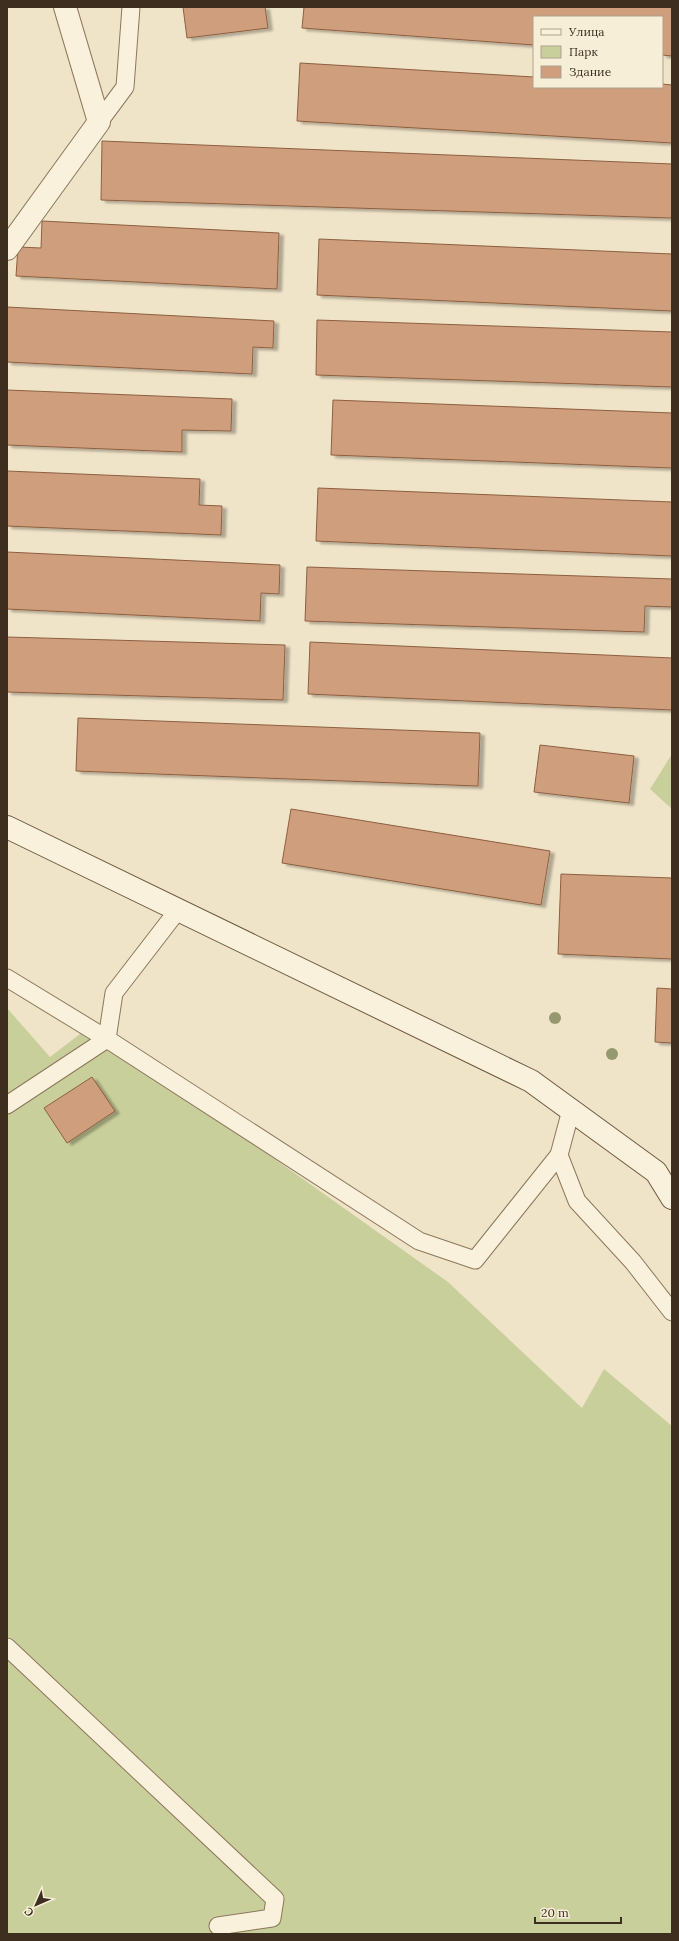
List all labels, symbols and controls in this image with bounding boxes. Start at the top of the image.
legend [533,16,663,88]
text: Улица [568,24,605,39]
text: Парк [569,44,598,59]
text: Здание [569,64,612,79]
north arrow [16,1885,56,1925]
scale bar [535,1899,621,1925]
text: С [21,1904,37,1920]
text: 20 m [541,1905,569,1920]

